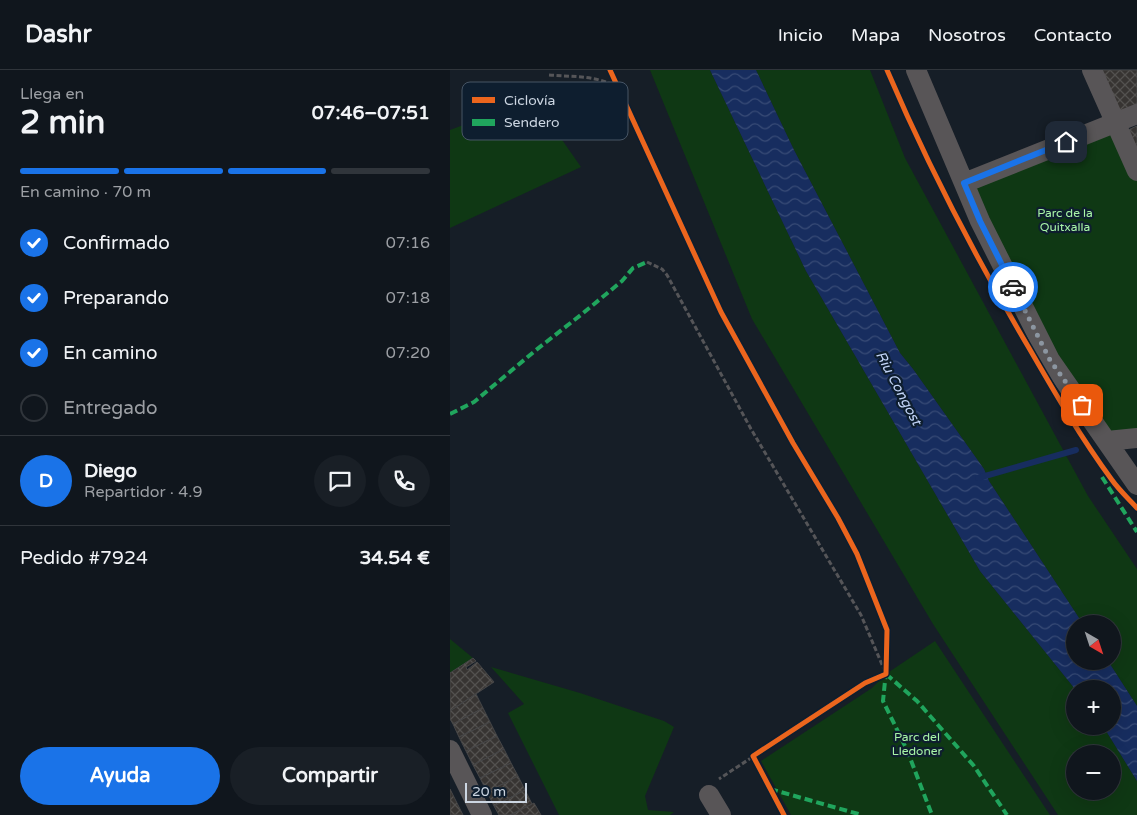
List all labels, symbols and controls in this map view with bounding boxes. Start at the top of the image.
text: Dashr [25,20,92,49]
text: Inicio [778,24,823,46]
text: Mapa [851,24,900,46]
text: Nosotros [928,24,1006,46]
text: Contacto [1034,24,1112,46]
legend [462,82,628,140]
text: Llega en [20,84,84,104]
text: Ciclovía [504,92,555,109]
text: 07:46–07:51 [312,102,430,124]
text: 2 min [20,104,105,142]
text: Sendero [504,114,560,131]
pin [1045,121,1087,163]
icon: home [1052,128,1080,156]
text: En camino · 70 m [20,182,151,202]
park label: Parc de la Quitxalla [1037,206,1093,234]
icon: check [20,229,48,257]
text: Confirmado [63,232,170,254]
text: 07:16 [386,233,430,253]
courier [988,262,1038,312]
icon: car [999,273,1027,301]
icon: check [20,284,48,312]
text: Preparando [63,287,169,309]
text: 07:18 [386,288,430,308]
icon: check [20,339,48,367]
text: En camino [63,342,158,364]
text: 07:20 [386,343,430,363]
water label: Riu Congost [872,348,926,430]
pin [1061,384,1103,426]
icon: bag [1068,391,1096,419]
text: Entregado [63,397,158,419]
button: chat [314,455,366,507]
button: phone [378,455,430,507]
text: Diego [84,460,137,482]
text: D [39,470,53,492]
text: Repartidor · 4.9 [84,482,202,502]
text: Pedido #7924 [20,547,148,569]
text: 34.54 € [359,547,430,569]
north arrow [1066,615,1121,670]
map controls [1066,615,1121,800]
button: + [1066,680,1121,735]
park label: Parc del Lledoner [892,730,943,758]
button: − [1066,745,1121,800]
button: Ayuda [20,747,220,805]
button: Compartir [230,747,430,805]
scale bar [465,780,528,803]
text: 20 m [472,783,506,800]

